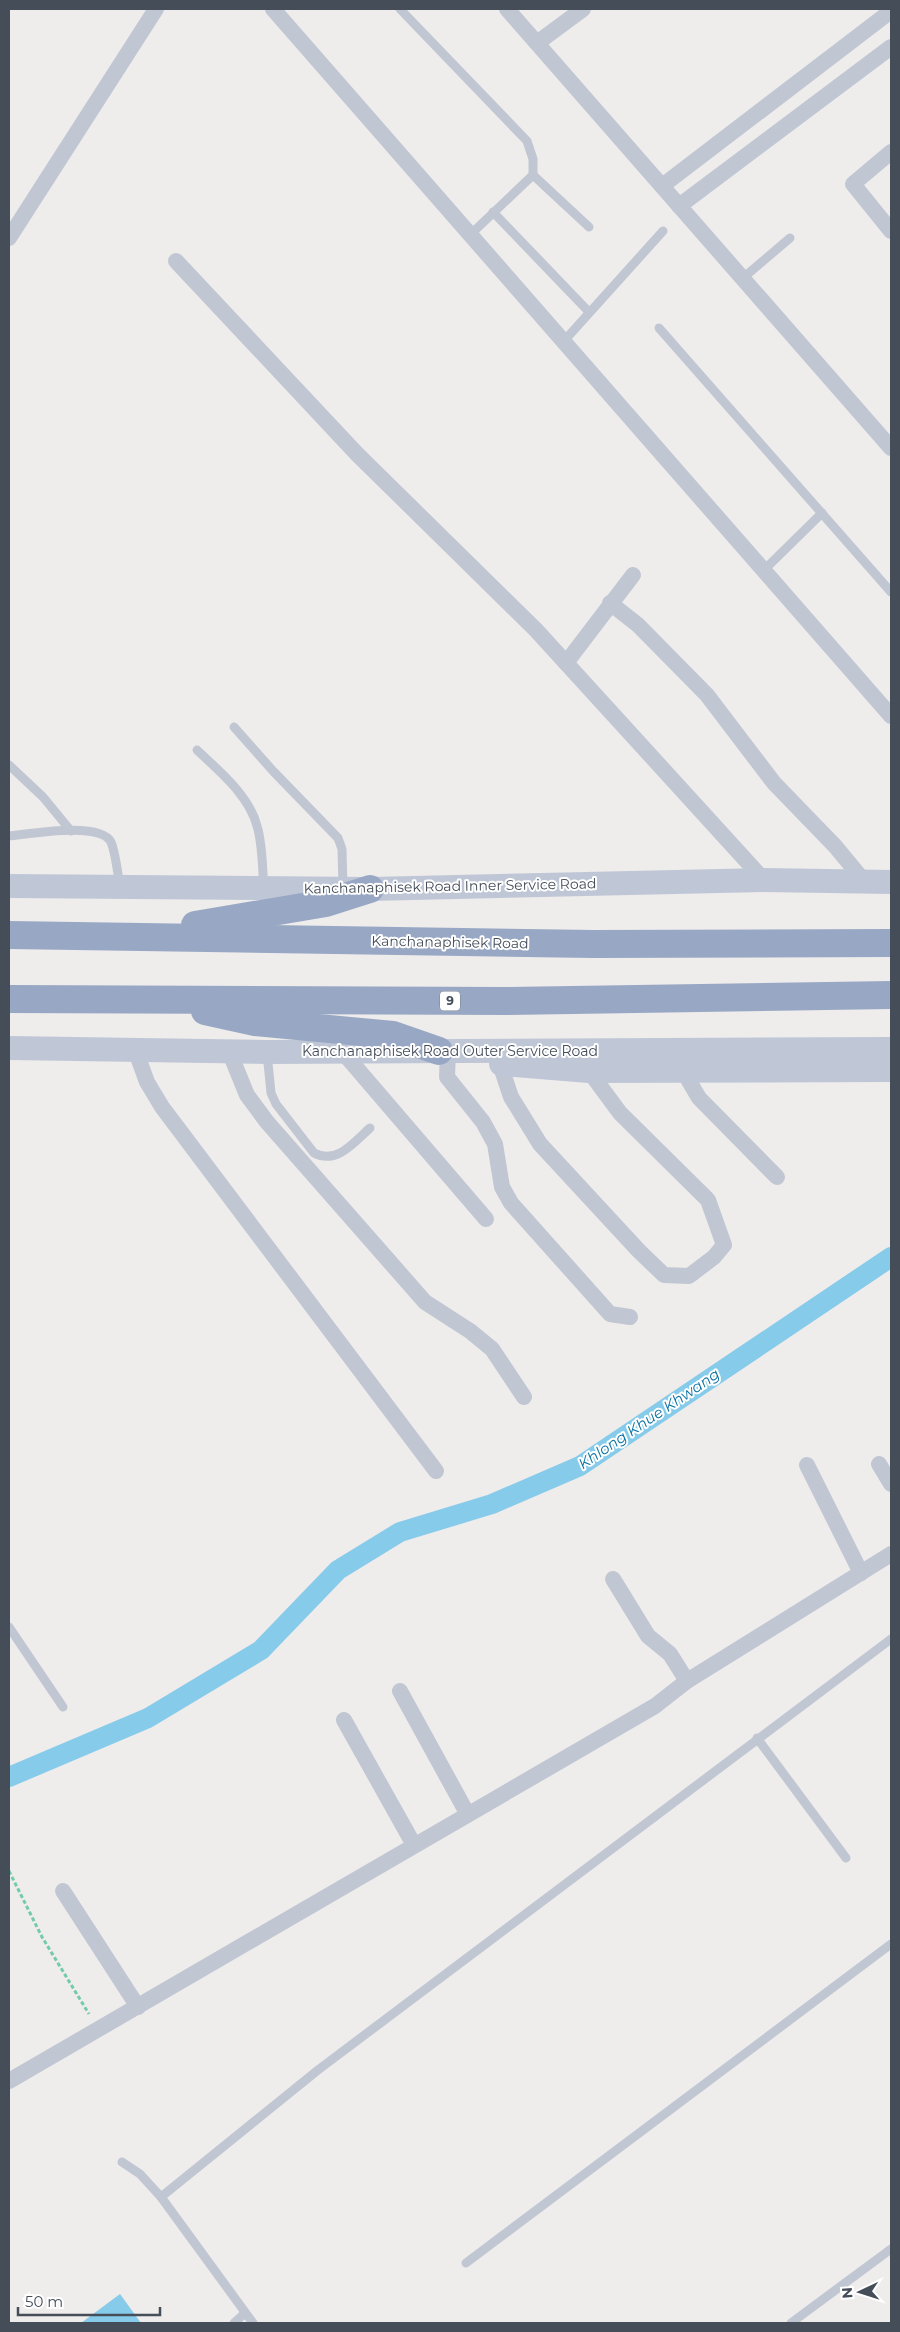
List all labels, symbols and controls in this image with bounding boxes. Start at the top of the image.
street label: Kanchanaphisek Road Inner Service Road [304,874,596,898]
street label: Kanchanaphisek Road [371,932,529,952]
road number: 9 [440,991,460,1010]
street label: Kanchanaphisek Road Outer Service Road [302,1042,598,1060]
water label: Khlong Khue Khwang [574,1364,723,1473]
north arrow [835,2267,885,2317]
scale bar [18,2284,160,2316]
text: N [838,2287,856,2299]
text: 50 m [25,2292,63,2311]

